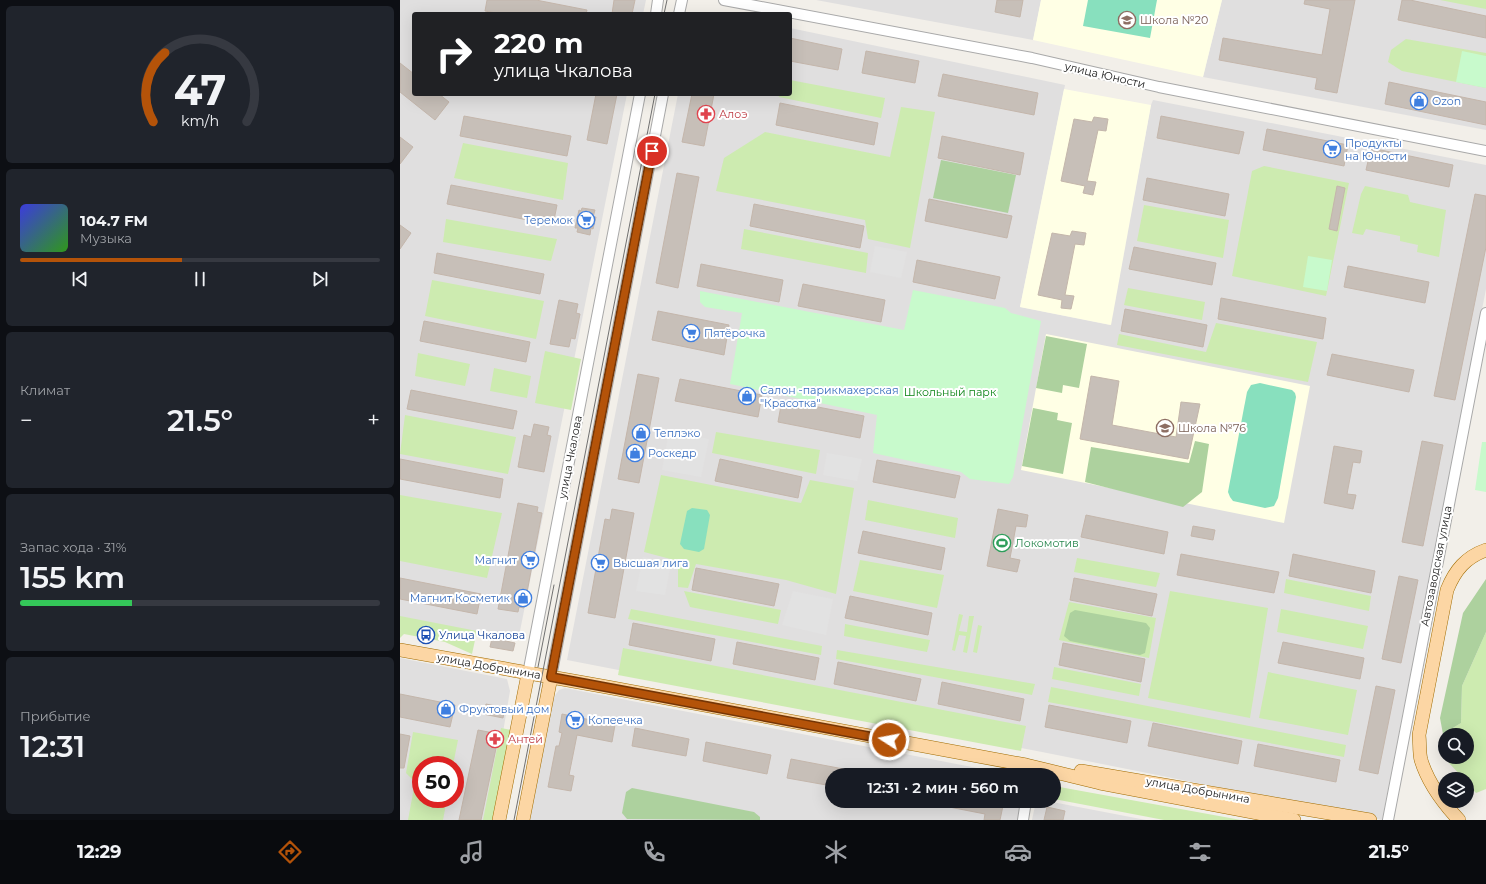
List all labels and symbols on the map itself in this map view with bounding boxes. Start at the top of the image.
school or university icon: Школа №20 [1117,10,1137,30]
place label: Школа №20 [1140,13,1208,27]
street label: улица Юности [1062,59,1147,91]
shop icon: Ozon [1409,91,1429,111]
place label: Ozon [1432,94,1461,108]
pharmacy icon: Алоэ [696,104,716,124]
place label: Алоэ [719,107,747,121]
pin [635,134,669,168]
place label: Продукты на Юности [1345,136,1407,163]
supermarket icon: Продукты на Юности [1322,139,1342,159]
supermarket icon: Теремок [576,210,596,230]
place label: Теремок [524,213,574,227]
supermarket icon: Пятёрочка [681,323,701,343]
place label: Пятёрочка [704,326,765,340]
place label: Салон -парикмахерская "Красотка" [760,383,899,410]
park label: Школьный парк [904,385,997,399]
shop icon: Салон -парикмахерская "Красотка" [737,386,757,406]
street label: улица Чкалова [555,414,585,501]
school or university icon: Школа №76 [1155,418,1175,438]
place label: Школа №76 [1178,421,1246,435]
shop icon: Теплэко [631,423,651,443]
place label: Теплэко [654,426,701,440]
shop icon: Роскедр [625,443,645,463]
place label: Роскедр [648,446,696,460]
street label: Автозаводская улица [1417,504,1455,628]
sports icon: Локомотив [992,533,1012,553]
place label: Локомотив [1015,536,1079,550]
supermarket icon: Магнит [520,550,540,570]
place label: Магнит [475,553,518,567]
supermarket icon: Высшая лига [590,553,610,573]
place label: Высшая лига [613,556,688,570]
shop icon: Магнит Косметик [513,588,533,608]
place label: Магнит Косметик [410,591,511,605]
bus stop icon: Улица Чкалова [416,625,436,645]
place label: Улица Чкалова [439,628,525,642]
street label: улица Добрынина [435,650,542,682]
shop icon: Фруктовый дом [436,699,456,719]
place label: Фруктовый дом [459,702,549,716]
supermarket icon: Копеечка [565,710,585,730]
place label: Копеечка [588,713,643,727]
position arrow [868,719,910,761]
pharmacy icon: Антей [485,729,505,749]
place label: Антей [508,732,543,746]
speed limit sign: 50 [412,756,464,808]
street label: улица Добрынина [1144,774,1251,806]

